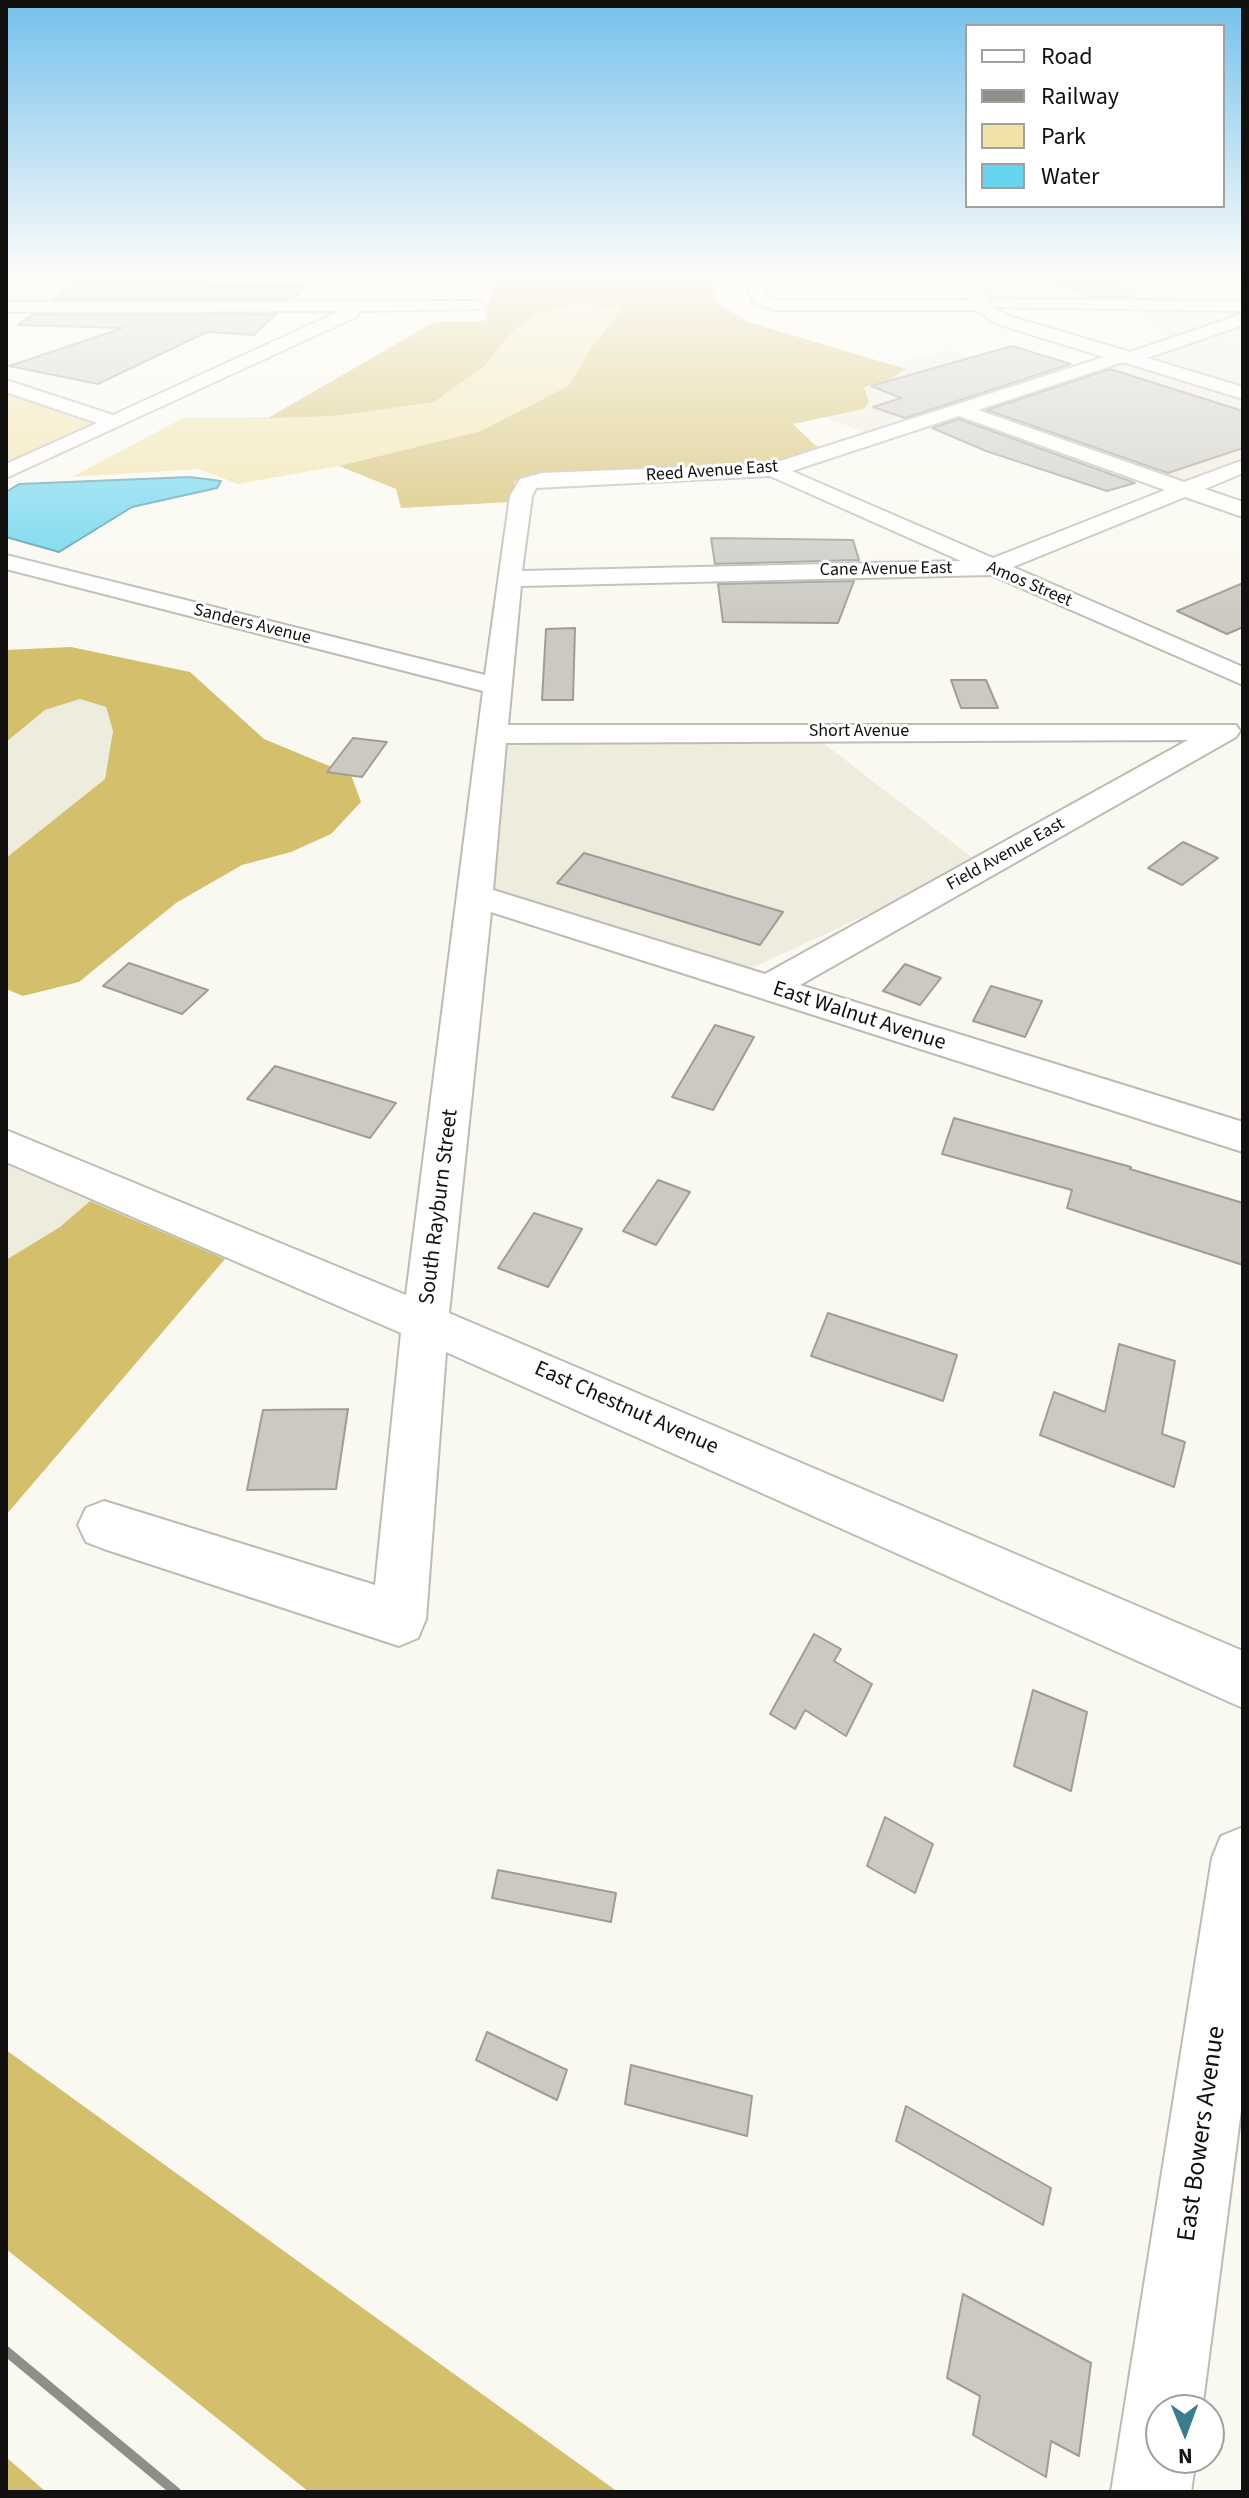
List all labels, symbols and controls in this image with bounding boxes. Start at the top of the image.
legend [965,24,1225,208]
text: Road [1041,39,1093,74]
text: Railway [1041,79,1119,114]
text: Park [1041,119,1086,154]
text: Water [1041,159,1099,194]
street label: Reed Avenue East [645,457,779,487]
street label: Amos Street [983,557,1075,613]
street label: Cane Avenue East [820,558,952,582]
street label: Sanders Avenue [191,600,313,650]
street label: Short Avenue [809,721,909,743]
street label: Field Avenue East [943,814,1069,896]
street label: East Walnut Avenue [769,977,949,1057]
street label: South Rayburn Street [415,1108,465,1306]
street label: East Chestnut Avenue [530,1357,722,1461]
street label: East Bowers Avenue [1172,2024,1234,2244]
north arrow [1145,2394,1225,2474]
text: N [1178,2440,1193,2472]

